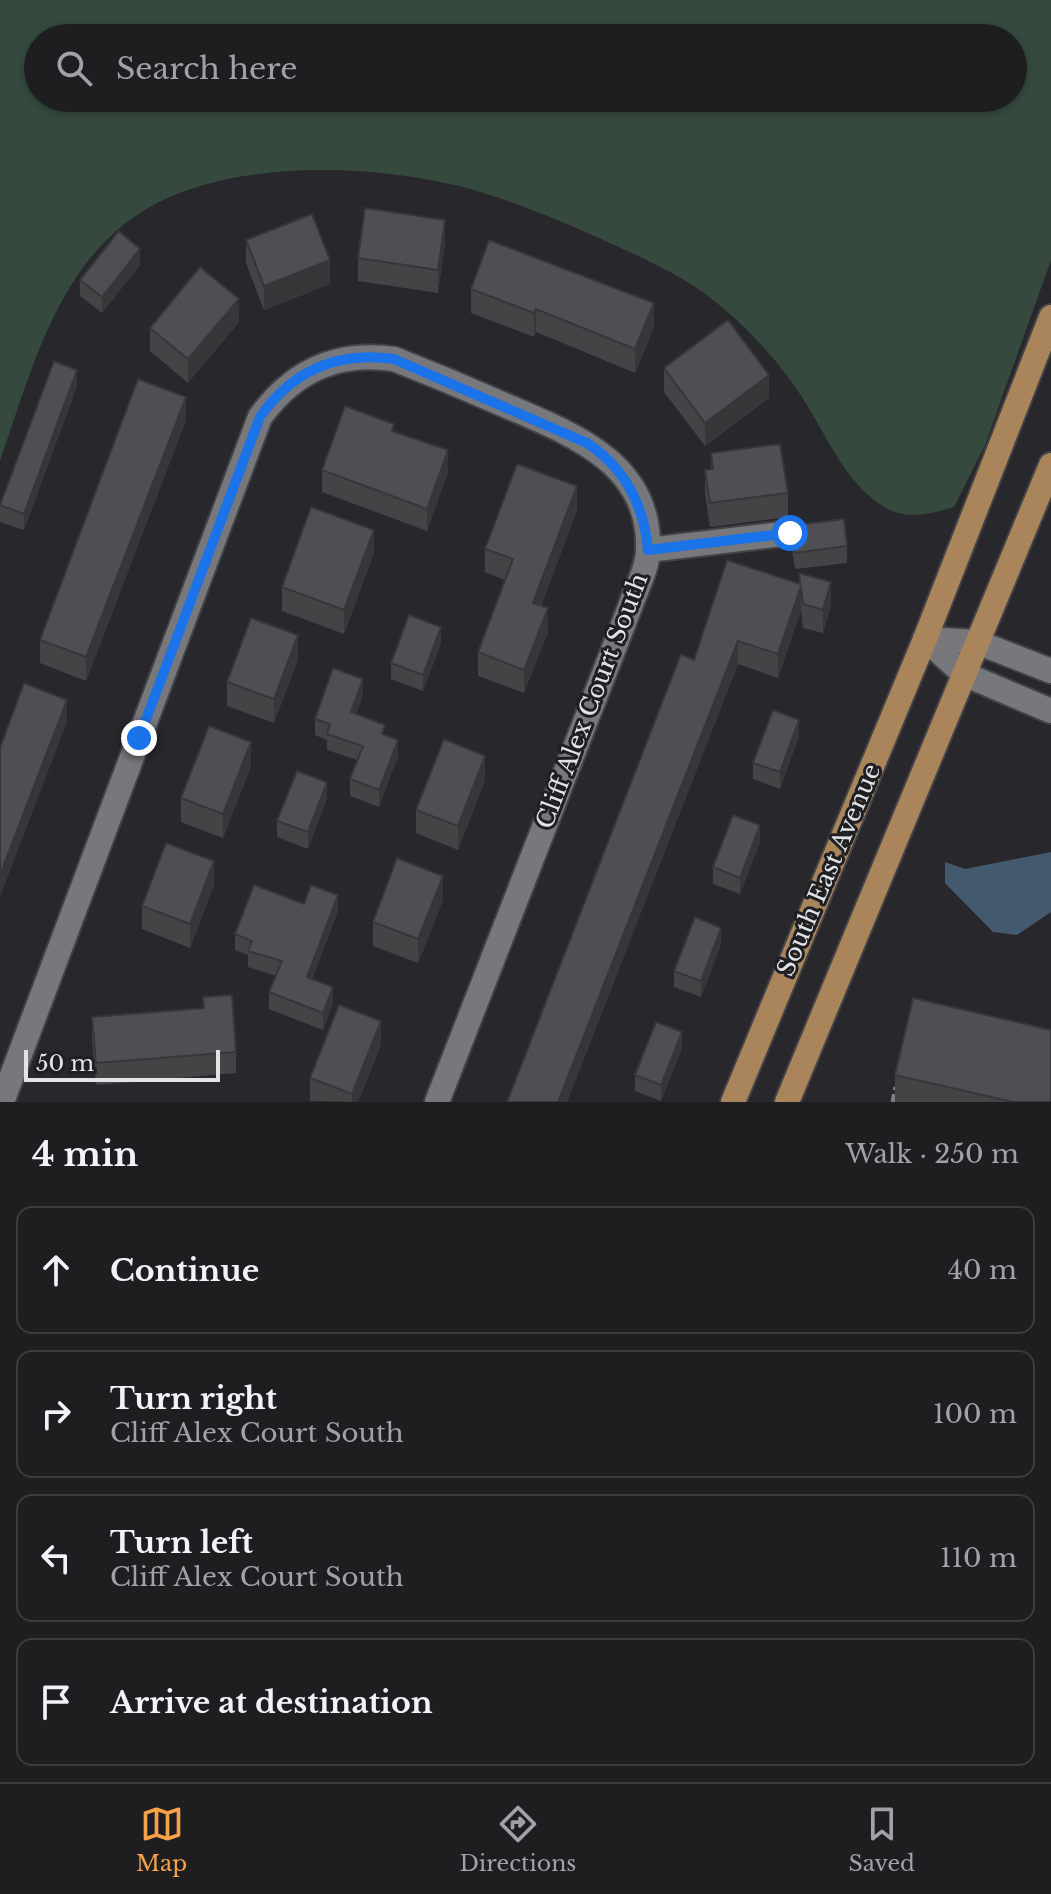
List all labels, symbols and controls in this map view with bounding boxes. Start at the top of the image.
search box [24,24,1027,112]
icon: search [52,46,96,90]
text: Search here [116,50,297,87]
route start [772,515,808,551]
street label: Cliff Alex Court South [529,569,654,833]
route end [121,720,157,756]
street label: South East Avenue [771,759,886,980]
scale bar [24,1046,220,1082]
text: 50 m [36,1050,94,1077]
text: 4 min [32,1133,138,1175]
text: Walk · 250 m [845,1138,1019,1170]
icon: ahead [34,1248,78,1292]
text: Continue [110,1252,259,1289]
text: 40 m [948,1254,1017,1286]
text: Turn right [110,1380,277,1417]
icon: right [34,1392,78,1436]
text: 100 m [933,1398,1017,1430]
text: Cliff Alex Court South [110,1417,404,1449]
text: Turn left [110,1524,253,1561]
icon: left [34,1536,78,1580]
text: 110 m [940,1542,1017,1574]
text: Cliff Alex Court South [110,1561,404,1593]
icon: arrive [34,1680,78,1724]
text: Arrive at destination [110,1684,433,1721]
tab: Map [136,1802,187,1877]
tab: Directions [459,1802,576,1877]
tab: Saved [849,1802,915,1877]

